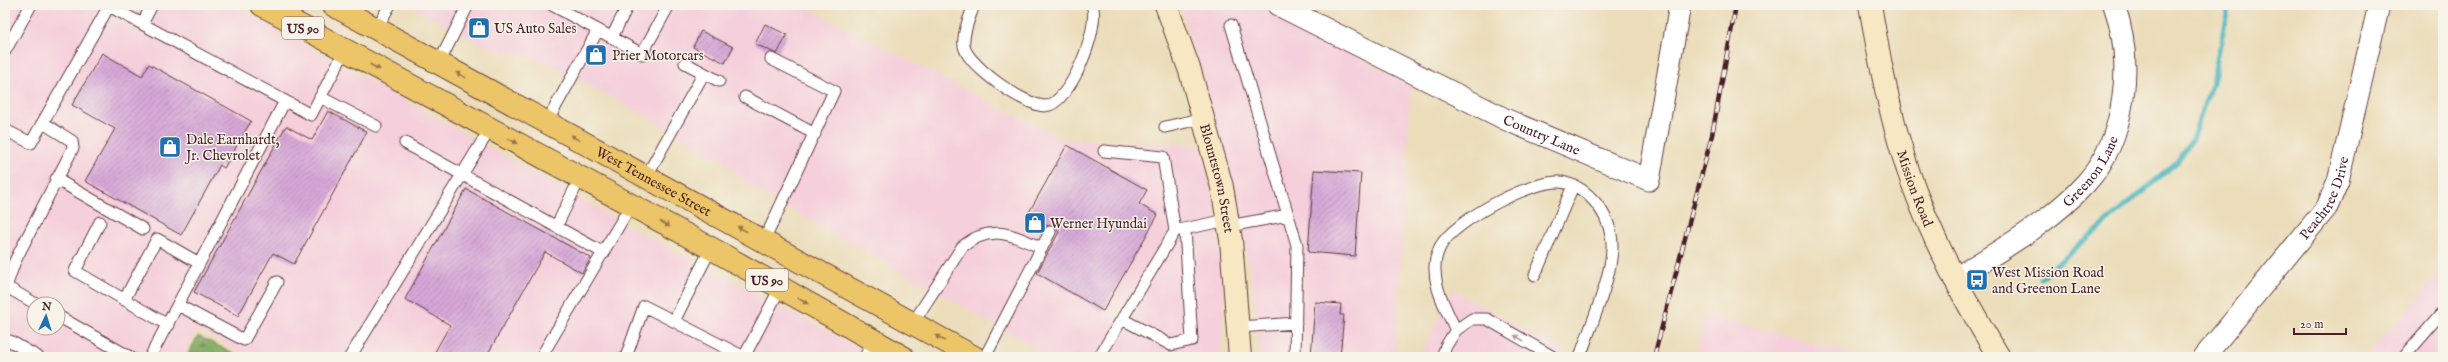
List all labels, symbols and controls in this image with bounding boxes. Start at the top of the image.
shop icon: US Auto Sales [466,15,492,41]
road number: US 90 [282,17,324,39]
place label: US Auto Sales [494,20,577,38]
shop icon: Prier Motorcars [583,42,609,68]
place label: Prier Motorcars [612,47,704,65]
one-way arrow [369,63,381,70]
one-way arrow [455,72,467,79]
street label: Country Lane [1500,111,1583,160]
street label: Blountstown Street [1195,122,1238,234]
place label: Dale Earnhardt, Jr. Chevrolet [184,131,280,165]
street label: Greenon Lane [2059,133,2123,211]
shop icon: Dale Earnhardt, Jr. Chevrolet [157,134,183,160]
one-way arrow [569,134,581,141]
one-way arrow [507,138,519,145]
street label: West Tennessee Street [592,143,714,221]
street label: Mission Road [1892,148,1937,230]
street label: Peachtree Drive [2296,154,2354,244]
shop icon: Werner Hyundai [1022,210,1048,236]
place label: Werner Hyundai [1050,215,1147,233]
one-way arrow [659,220,671,227]
one-way arrow [736,226,748,232]
place label: West Mission Road and Greenon Lane [1992,264,2104,298]
bus stop icon: West Mission Road and Greenon Lane [1964,267,1990,293]
road number: US 90 [746,269,788,291]
north arrow [26,296,66,336]
one-way arrow [797,297,809,304]
text: N [40,300,52,314]
scale bar [2294,310,2346,336]
text: 20 m [2300,317,2323,332]
one-way arrow [934,334,946,341]
one-way arrow [1513,334,1525,341]

